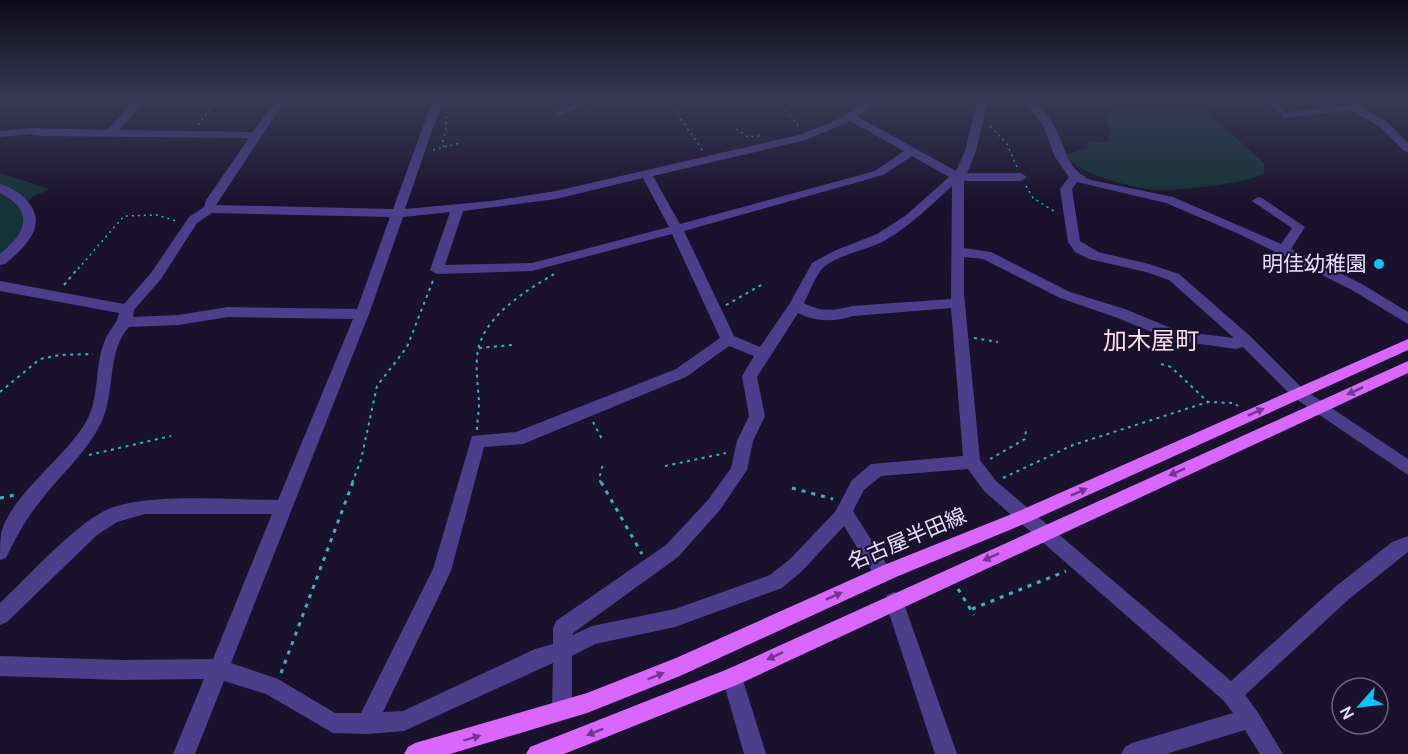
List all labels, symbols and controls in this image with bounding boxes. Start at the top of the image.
place label: 明佳幼稚園 [1262,249,1367,277]
marker: 明佳幼稚園 [1372,257,1386,271]
district label: 加木屋町 [1103,323,1199,356]
one-way arrow [1346,387,1363,396]
one-way arrow [1248,407,1266,417]
one-way arrow [1169,468,1186,477]
one-way arrow [1070,487,1088,497]
street label: 名古屋半田線 [843,501,970,576]
one-way arrow [982,553,999,562]
one-way arrow [826,592,843,601]
one-way arrow [767,652,784,661]
one-way arrow [647,670,665,680]
north arrow [1330,676,1390,736]
text: N [1334,703,1359,723]
one-way arrow [586,727,604,737]
one-way arrow [463,733,481,742]

